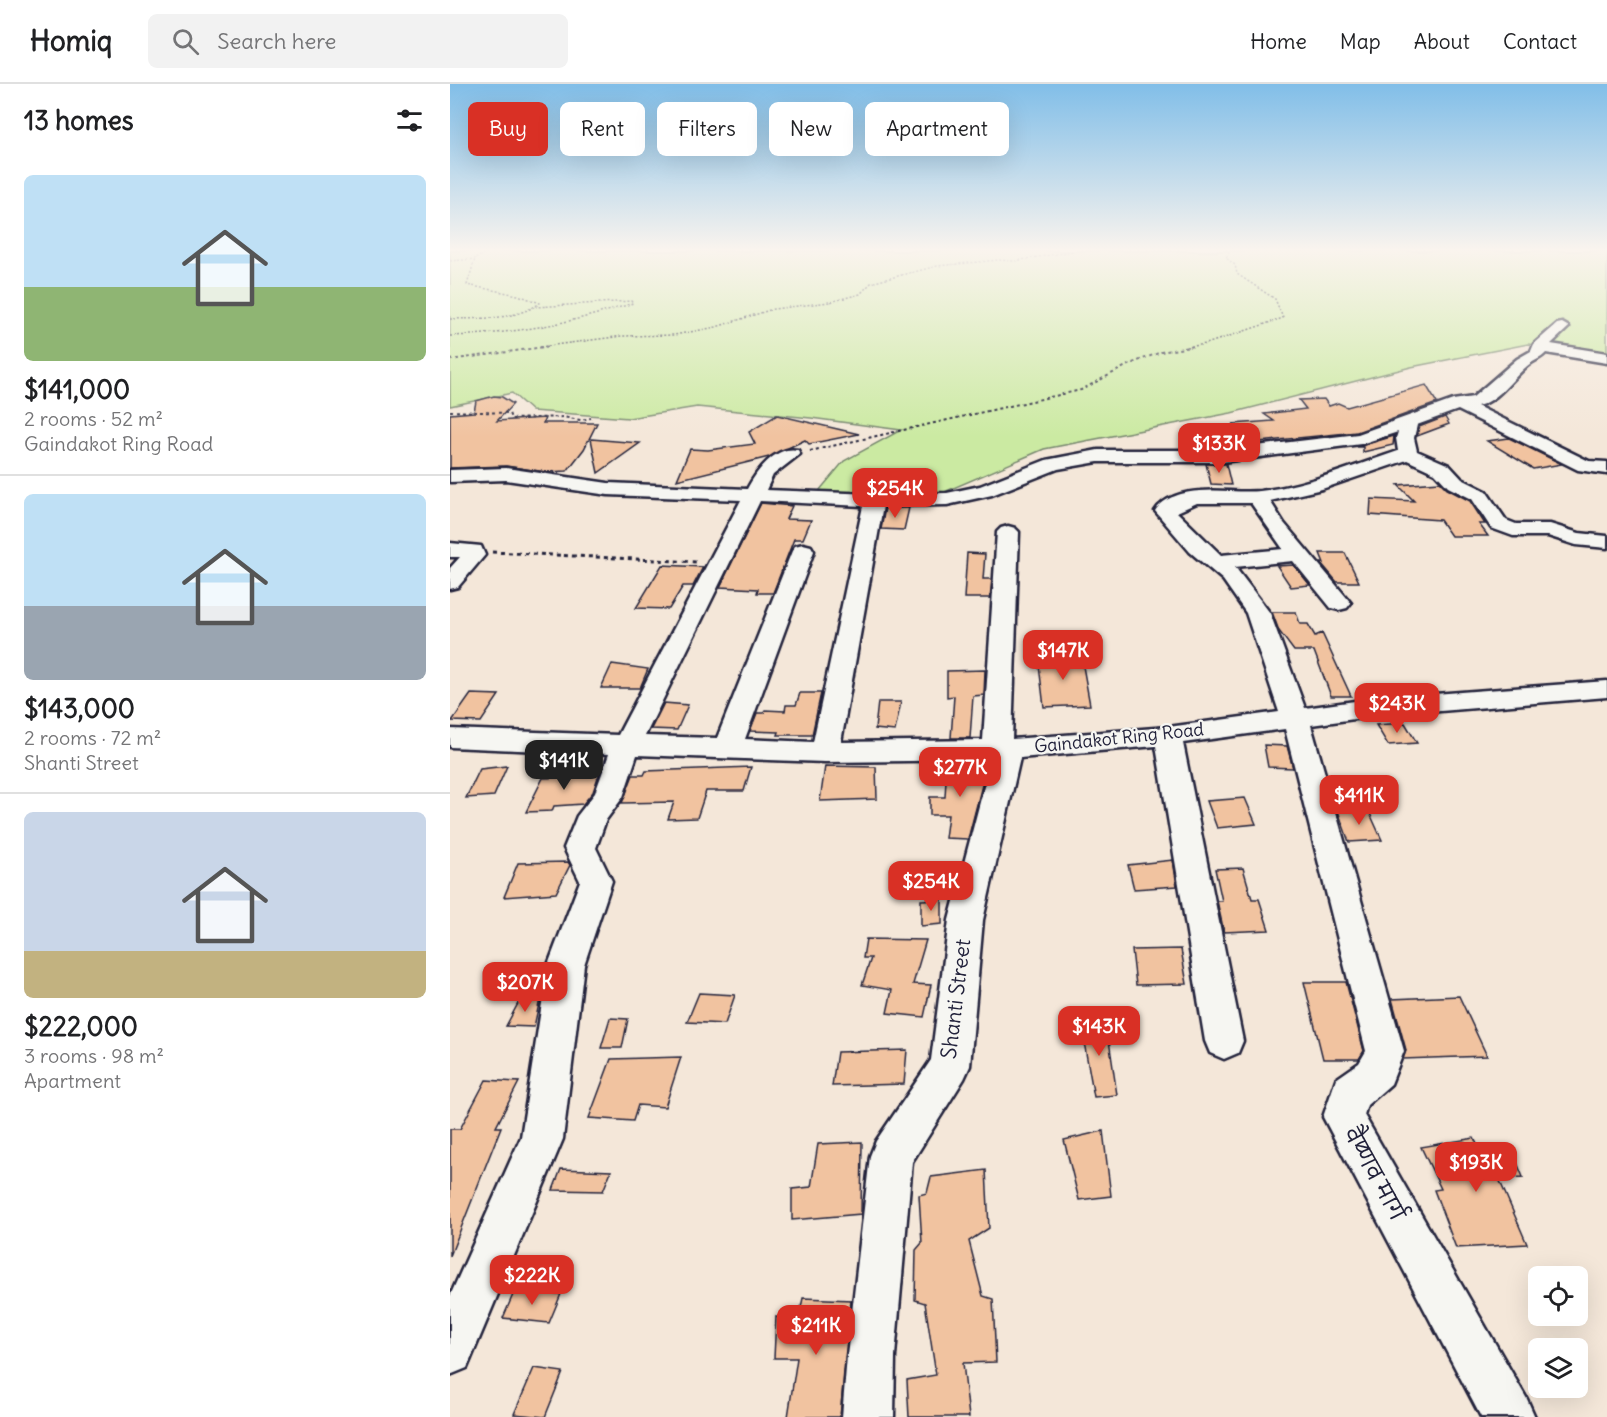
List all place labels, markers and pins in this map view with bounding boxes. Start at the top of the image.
pin: $133K [1177,423,1261,474]
pin: $254K [853,468,937,519]
pin: $147K [1021,630,1105,681]
pin: $243K [1355,683,1439,734]
pin: $141K [522,740,606,791]
pin: $277K [918,747,1002,798]
pin: $411K [1317,775,1401,826]
pin: $254K [889,861,973,912]
pin: $207K [483,962,567,1013]
pin: $143K [1057,1006,1141,1057]
pin: $193K [1434,1142,1518,1193]
pin: $222K [490,1255,574,1306]
pin: $211K [774,1305,858,1356]

